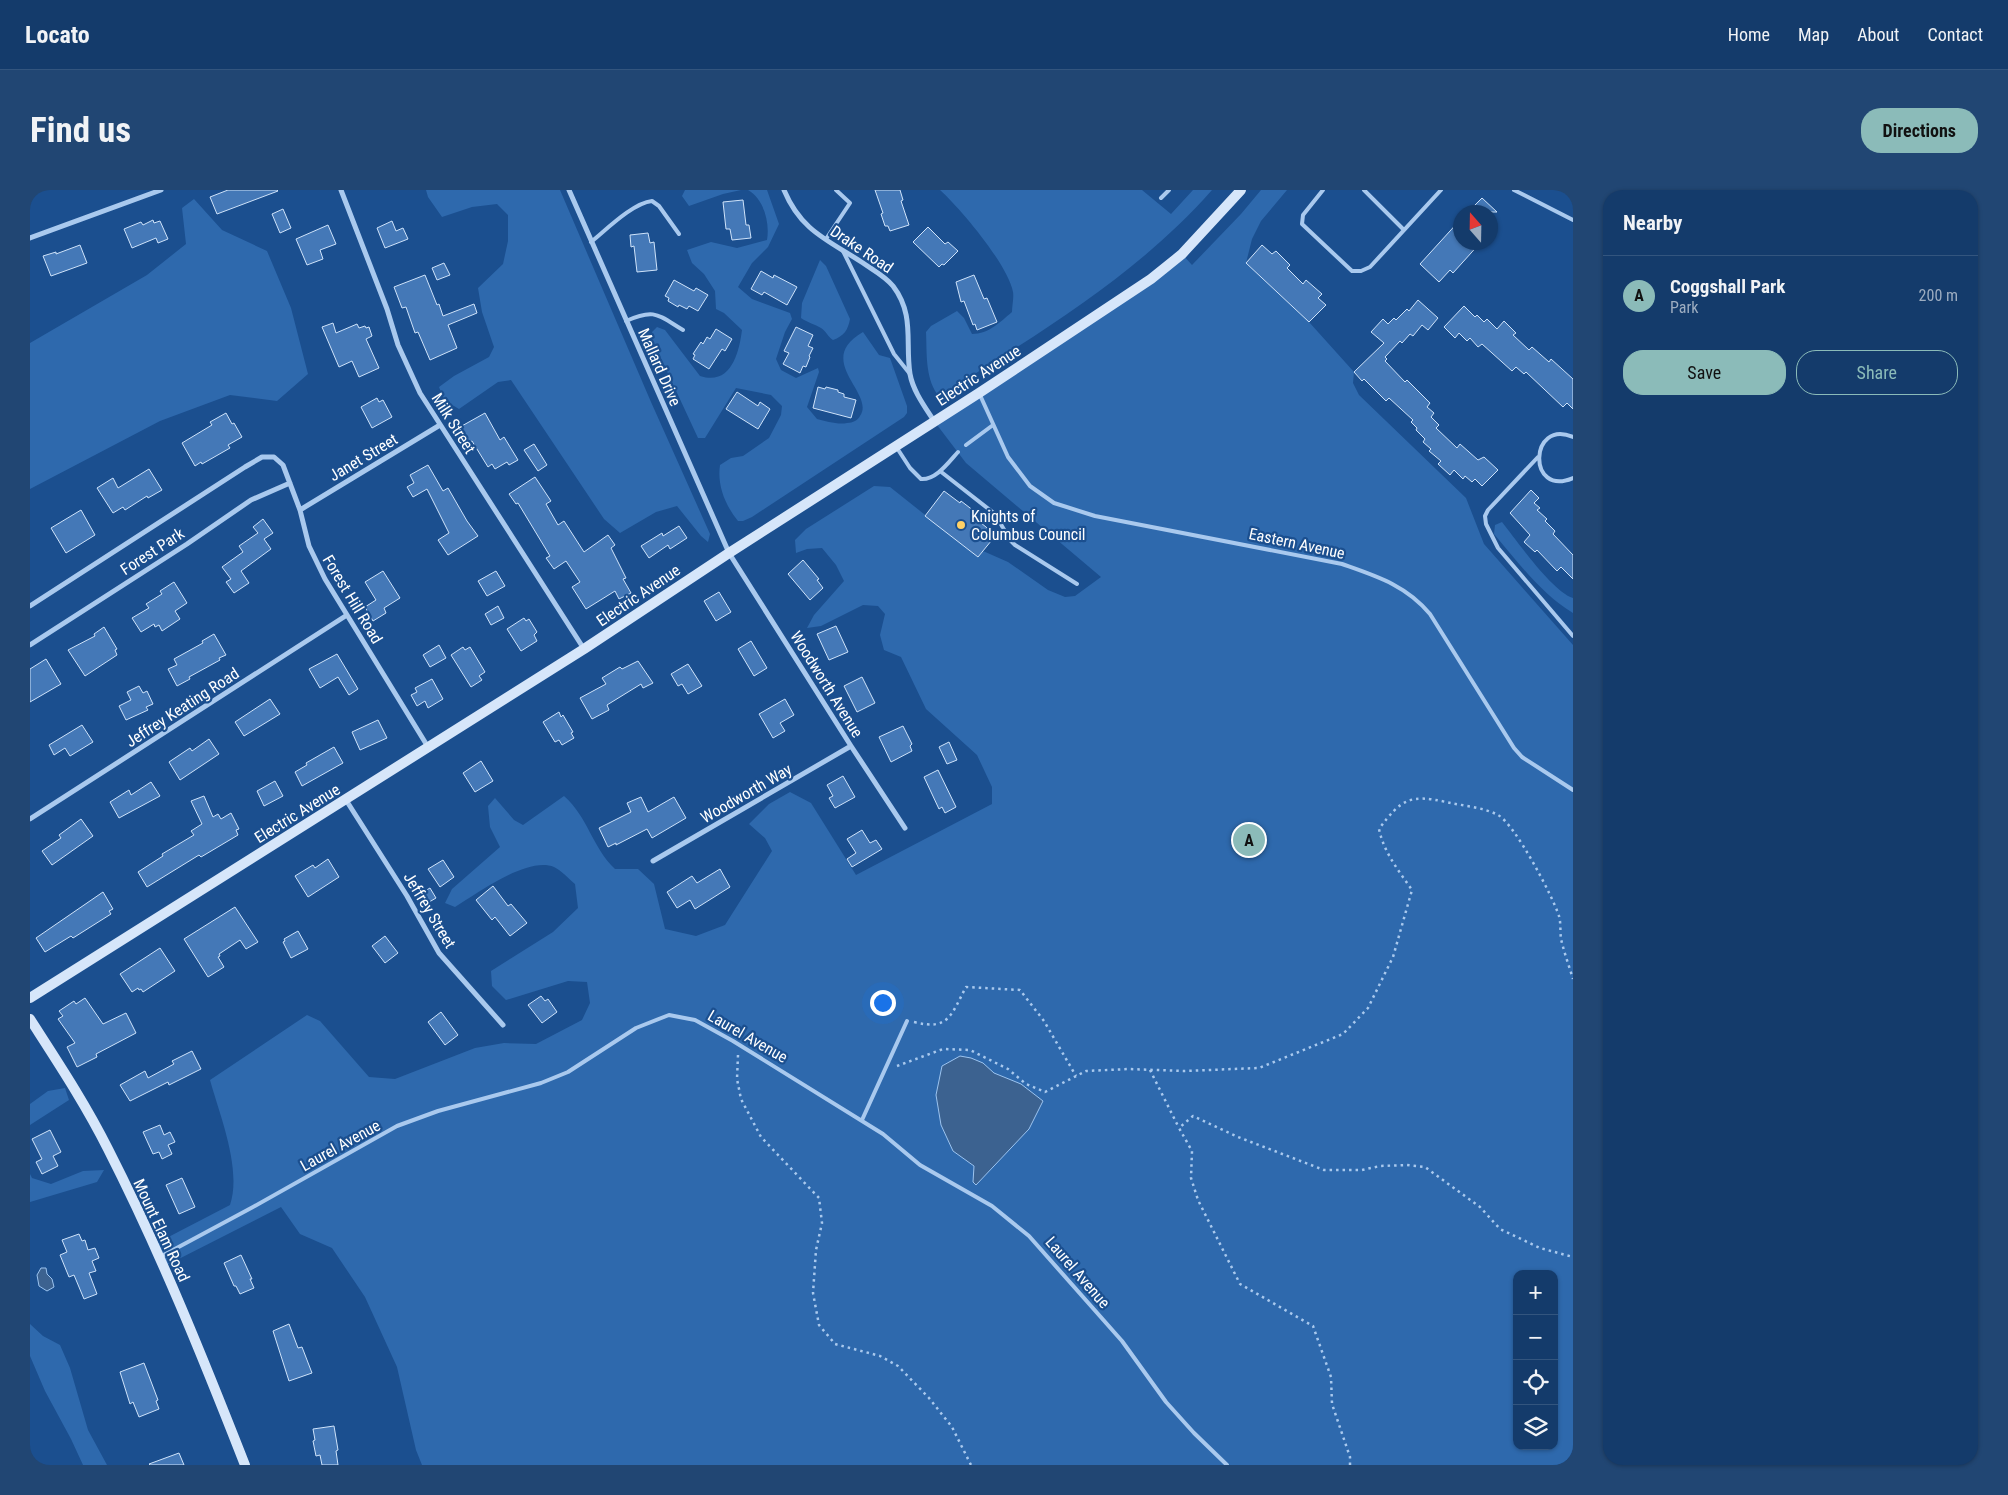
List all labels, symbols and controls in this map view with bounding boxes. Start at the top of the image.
text: Locato [25,21,90,49]
text: Home [1728,24,1770,45]
text: Map [1798,24,1829,45]
text: About [1857,24,1899,45]
text: Contact [1927,24,1983,45]
button: Directions [1861,108,1978,153]
text: Find us [30,110,131,151]
north arrow [1453,205,1498,250]
text: Nearby [1623,211,1682,235]
street label: Drake Road [827,221,897,277]
text: Coggshall Park [1670,275,1785,298]
text: A [1634,286,1644,305]
text: 200 m [1919,286,1958,305]
text: Park [1670,298,1699,317]
street label: Mallard Drive [634,325,685,409]
street label: Electric Avenue [932,341,1024,410]
button: Save [1623,350,1786,395]
button: Share [1796,350,1958,395]
street label: Milk Street [428,389,480,457]
street label: Janet Street [326,429,401,485]
place label: Knights of Columbus Council [971,507,1085,544]
marker: Knights of Columbus Council [955,519,967,531]
street label: Forest Park [117,523,188,579]
street label: Eastern Avenue [1247,524,1347,563]
street label: Forest Hill Road [319,551,387,647]
street label: Electric Avenue [593,560,684,630]
street label: Woodworth Avenue [786,628,867,741]
street label: Jeffrey Keating Road [122,664,243,751]
street label: Woodworth Way [697,760,795,827]
street label: Electric Avenue [251,780,343,847]
pin: A [1233,821,1265,859]
street label: Jeffrey Street [399,869,460,952]
your location [870,990,896,1016]
street label: Laurel Avenue [705,1006,791,1067]
street label: Laurel Avenue [297,1116,384,1175]
street label: Mount Elam Road [129,1176,194,1285]
street label: Laurel Avenue [1041,1233,1114,1312]
map controls [1513,1270,1558,1450]
button: + [1513,1270,1558,1315]
button: − [1513,1315,1558,1360]
button: locate [1513,1360,1558,1405]
button: layers [1513,1405,1558,1450]

